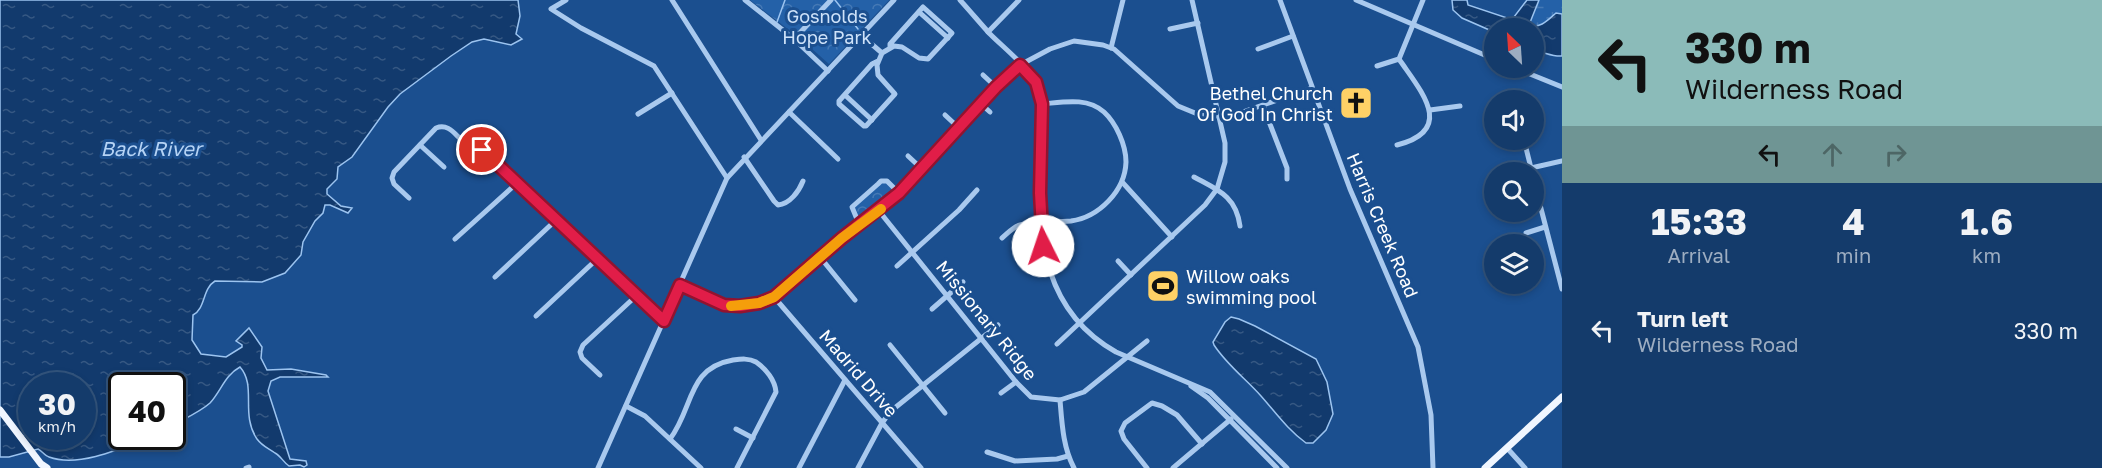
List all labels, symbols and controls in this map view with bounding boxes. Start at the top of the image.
park label: Gosnolds Hope Park [782,5,872,48]
north arrow [1484,18,1544,78]
map controls [1484,18,1544,294]
text: 330 m [1685,22,1811,72]
icon: left [1586,24,1664,102]
text: Wilderness Road [1685,73,1903,105]
place label: Bethel Church Of God In Christ [1196,82,1333,125]
church icon: Bethel Church Of God In Christ [1338,85,1374,121]
button: sound [1484,90,1544,150]
pin [456,124,507,175]
icon: arrive [465,133,498,166]
water label: Back River [100,136,205,160]
icon: left [1753,138,1786,171]
icon: ahead [1816,138,1849,171]
icon: right [1879,138,1912,171]
street label: Harris Creek Road [1342,149,1424,301]
button: search [1484,162,1544,222]
text: 15:33 [1651,200,1747,243]
text: 4 [1842,200,1865,243]
text: 1.6 [1960,200,2013,243]
position arrow [1011,214,1075,278]
button: layers [1484,234,1544,294]
text: Arrival [1668,243,1730,267]
text: min [1836,243,1871,267]
text: km [1972,243,2001,267]
street label: Missionary Ridge [932,256,1042,384]
place label: Willow oaks swimming pool [1186,265,1317,308]
sports icon: Willow oaks swimming pool [1145,268,1181,304]
text: Turn left [1637,305,1728,332]
icon: left [1586,314,1619,347]
text: 330 m [2014,317,2078,344]
street label: Madrid Drive [815,325,903,421]
text: Wilderness Road [1637,332,1799,356]
speed limit sign: 40 [108,372,186,450]
text: 30 [38,386,76,422]
text: km/h [38,417,76,435]

